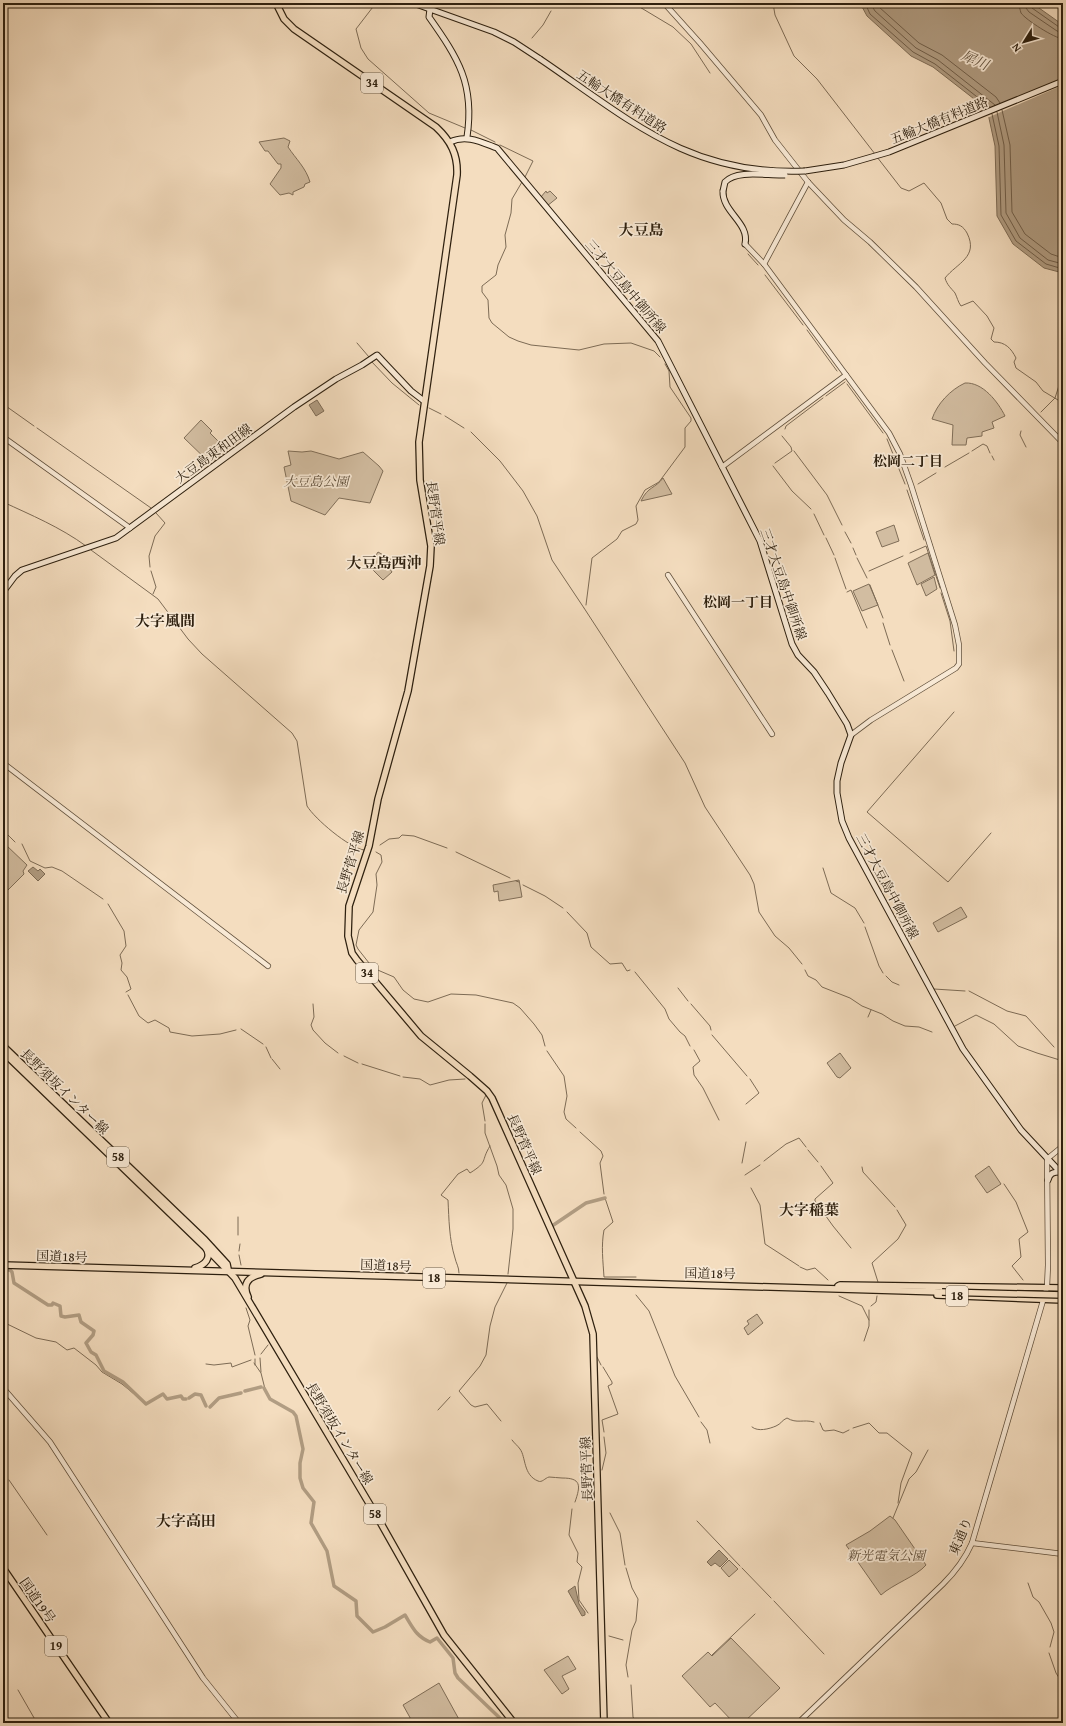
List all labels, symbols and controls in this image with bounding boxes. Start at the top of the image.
north arrow [1004,22,1044,62]
text: N [1007,40,1025,56]
water label: 犀川 [958,45,994,76]
street label: 五輪大橋有料道路 [573,65,671,138]
road number: 34 [361,73,383,93]
street label: 五輪大橋有料道路 [887,92,991,149]
district label: 大豆島 [618,219,664,240]
street label: 三才大豆島中御所線 [581,235,671,337]
street label: 大豆島東和田線 [171,419,256,488]
district label: 松岡二丁目 [873,451,943,471]
park label: 大豆島公園 [283,472,350,491]
street label: 長野菅平線 [422,480,449,547]
street label: 三才大豆島中御所線 [755,526,812,643]
district label: 大豆島西沖 [346,552,422,573]
district label: 松岡一丁目 [703,592,773,612]
district label: 大字風間 [135,610,195,631]
street label: 長野菅平線 [332,828,369,896]
street label: 三才大豆島中御所線 [852,830,923,942]
road number: 34 [356,963,378,983]
street label: 長野須坂インター線 [16,1044,113,1139]
street label: 長野菅平線 [503,1111,546,1178]
road number: 58 [107,1147,129,1167]
district label: 大字稲葉 [779,1199,839,1220]
street label: 国道18号 [36,1246,88,1267]
street label: 国道18号 [360,1255,412,1276]
street label: 国道18号 [684,1264,736,1283]
road number: 18 [423,1268,445,1288]
road number: 18 [946,1286,968,1306]
street label: 長野須坂インター線 [301,1378,378,1488]
street label: 長野菅平線 [576,1436,597,1502]
road number: 58 [364,1504,386,1524]
district label: 大字高田 [156,1510,216,1531]
street label: 東通り [944,1515,977,1558]
park label: 新光電気公園 [847,1546,927,1565]
street label: 国道19号 [15,1574,60,1627]
road number: 19 [45,1636,67,1656]

